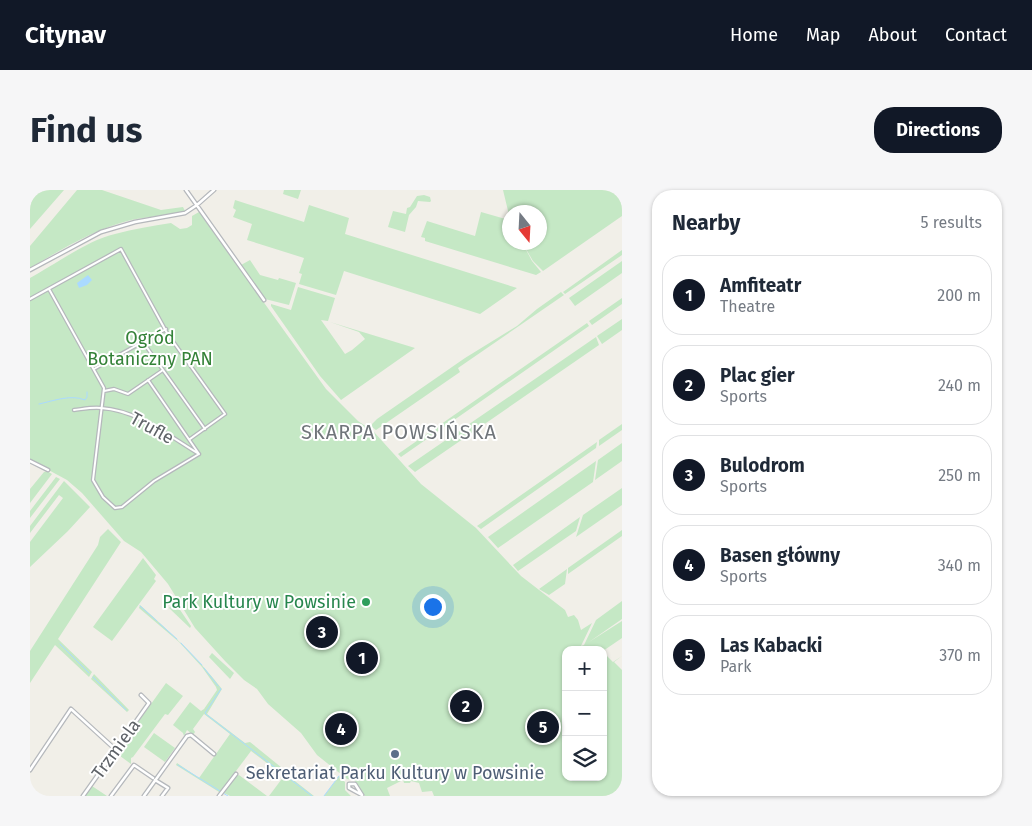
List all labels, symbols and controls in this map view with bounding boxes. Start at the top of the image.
text: Citynav [25,21,106,49]
text: Home [730,24,778,46]
text: Map [806,24,840,46]
text: About [868,24,917,46]
text: Contact [945,24,1007,46]
button: Directions [874,107,1002,153]
text: Find us [30,109,142,151]
north arrow [502,205,547,250]
text: Nearby [672,210,740,236]
text: 5 results [921,213,982,232]
text: Amfiteatr [720,274,801,297]
text: 1 [685,286,693,305]
text: 200 m [937,286,981,305]
text: Theatre [720,297,775,316]
park label: Ogród Botaniczny PAN [87,327,213,370]
text: Plac gier [720,364,795,387]
text: 2 [685,376,693,395]
text: 240 m [938,376,981,395]
text: Sports [720,387,767,406]
street label: Trufle [126,407,178,449]
district label: SKARPA POWSIŃSKA [301,420,497,444]
text: Bulodrom [720,454,805,477]
text: 3 [685,466,693,485]
text: 250 m [938,466,981,485]
text: Sports [720,477,767,496]
text: Basen główny [720,544,840,567]
text: 4 [684,556,694,575]
text: 340 m [938,556,981,575]
text: Sports [720,567,767,586]
place label: Park Kultury w Powsinie [162,591,356,613]
your location [420,594,446,620]
marker: Park Kultury w Powsinie [360,596,372,608]
pin: 3 [306,613,338,651]
text: Las Kabacki [720,634,822,657]
pin: 1 [346,639,378,677]
map controls [562,646,607,781]
button: + [562,646,607,691]
text: 5 [685,646,693,665]
text: 370 m [939,646,981,665]
text: Park [720,657,752,676]
pin: 2 [450,687,482,725]
button: − [562,691,607,736]
pin: 5 [527,708,559,746]
pin: 4 [325,710,357,748]
street label: Trzmiela [87,715,145,783]
button: layers [562,736,607,781]
marker: Sekretariat Parku Kultury w Powsinie [389,748,401,760]
place label: Sekretariat Parku Kultury w Powsinie [246,762,544,784]

